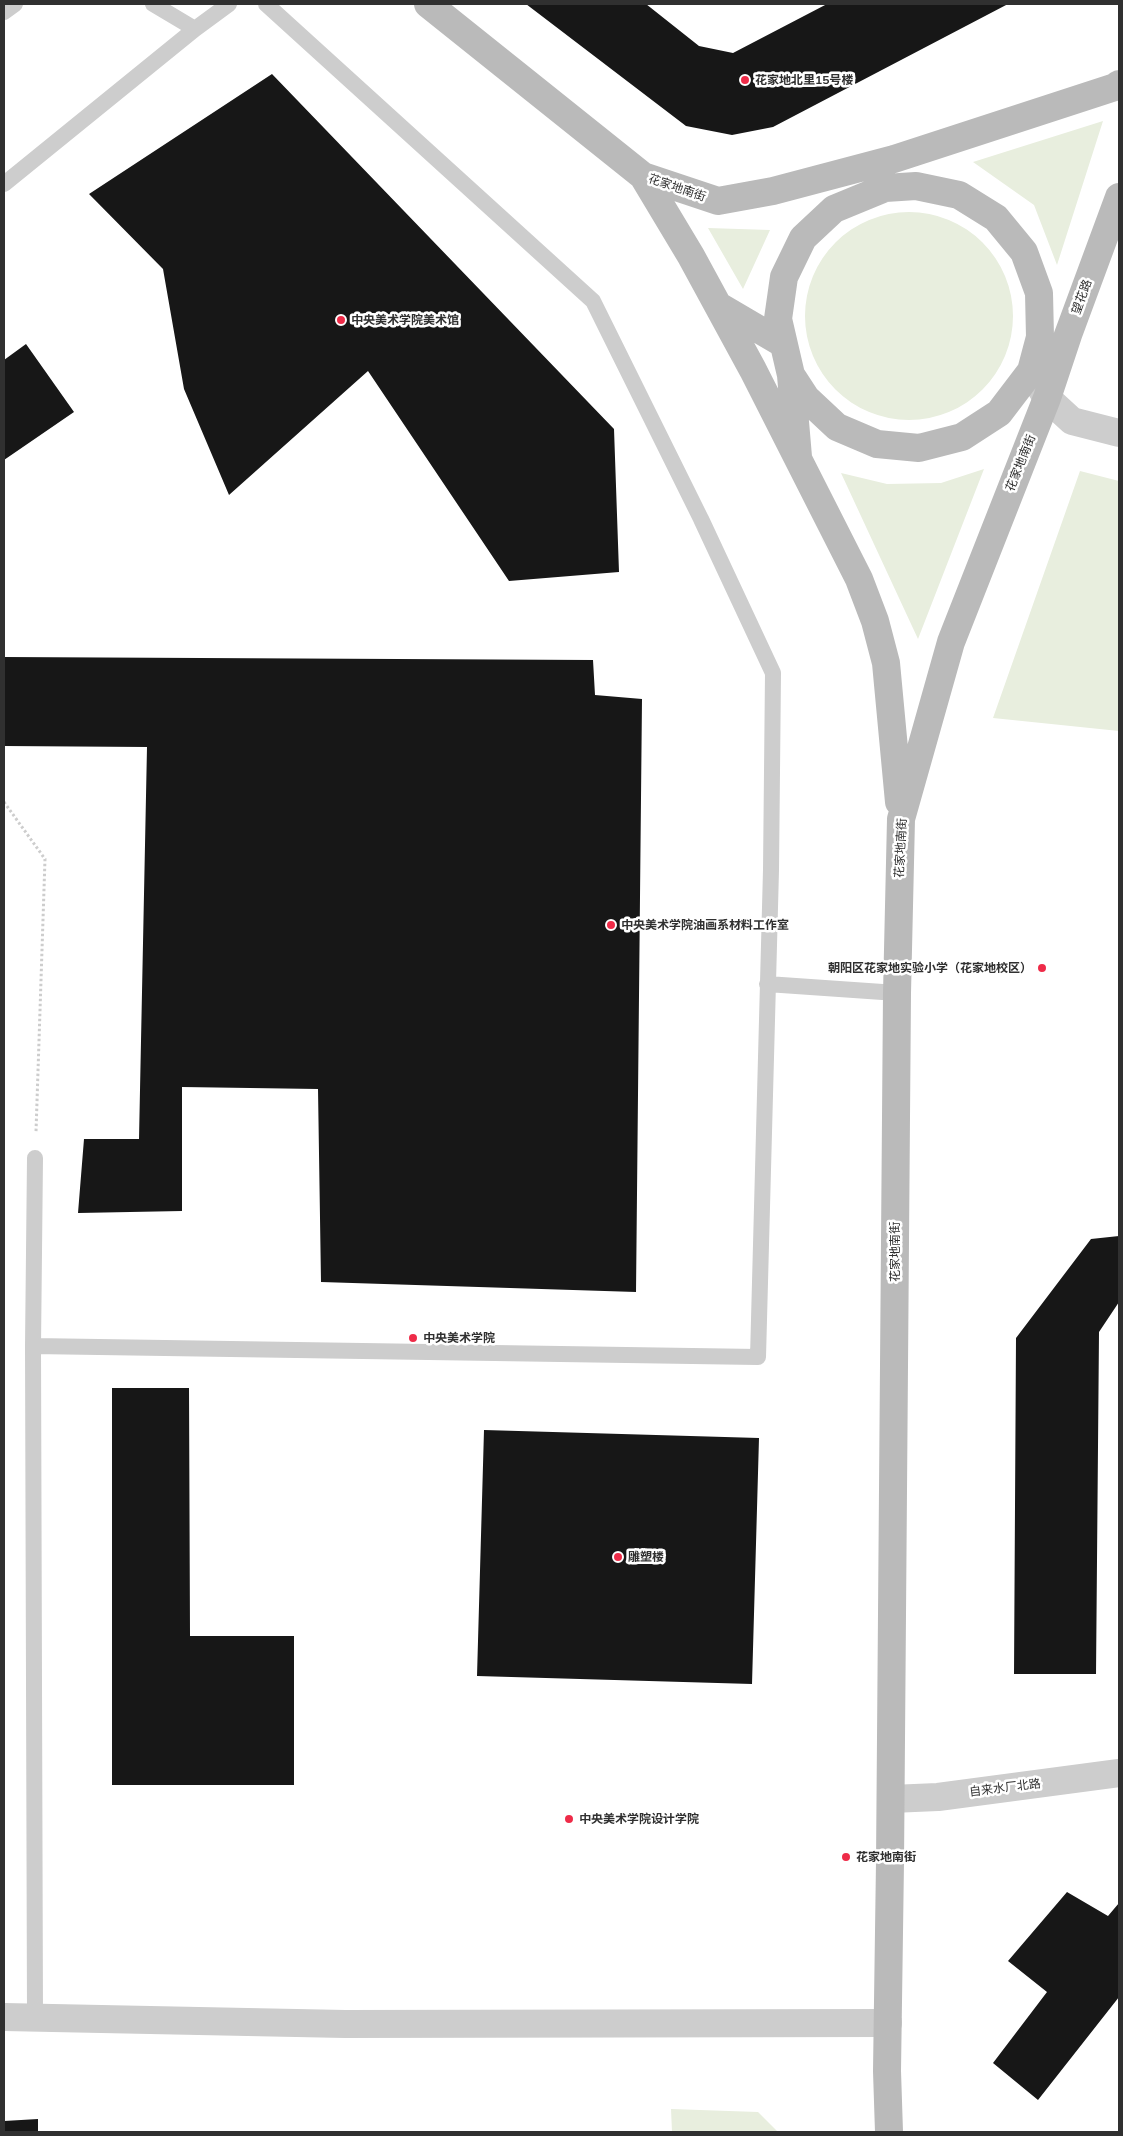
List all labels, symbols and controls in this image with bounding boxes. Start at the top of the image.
place label: 花家地北里15号楼 [755,73,853,87]
marker: 花家地北里15号楼 [739,74,751,86]
street label: 花家地南街 [646,171,708,205]
street label: 望花路 [1069,278,1095,316]
place label: 中央美术学院美术馆 [351,313,459,327]
marker: 中央美术学院美术馆 [335,314,347,326]
street label: 花家地南街 [1003,432,1039,494]
street label: 花家地南街 [892,818,910,878]
place label: 中央美术学院油画系材料工作室 [621,918,789,932]
marker: 中央美术学院油画系材料工作室 [605,919,617,931]
place label: 朝阳区花家地实验小学（花家地校区） [828,961,1032,975]
marker: 朝阳区花家地实验小学（花家地校区） [1036,962,1048,974]
street label: 花家地南街 [888,1222,902,1282]
place label: 中央美术学院 [423,1331,495,1345]
marker: 中央美术学院 [407,1332,419,1344]
place label: 雕塑楼 [628,1550,664,1564]
marker: 雕塑楼 [612,1551,624,1563]
street label: 自来水厂北路 [968,1776,1042,1800]
place label: 中央美术学院设计学院 [579,1812,699,1826]
marker: 中央美术学院设计学院 [563,1813,575,1825]
place label: 花家地南街 [856,1850,916,1864]
marker: 花家地南街 [840,1851,852,1863]

